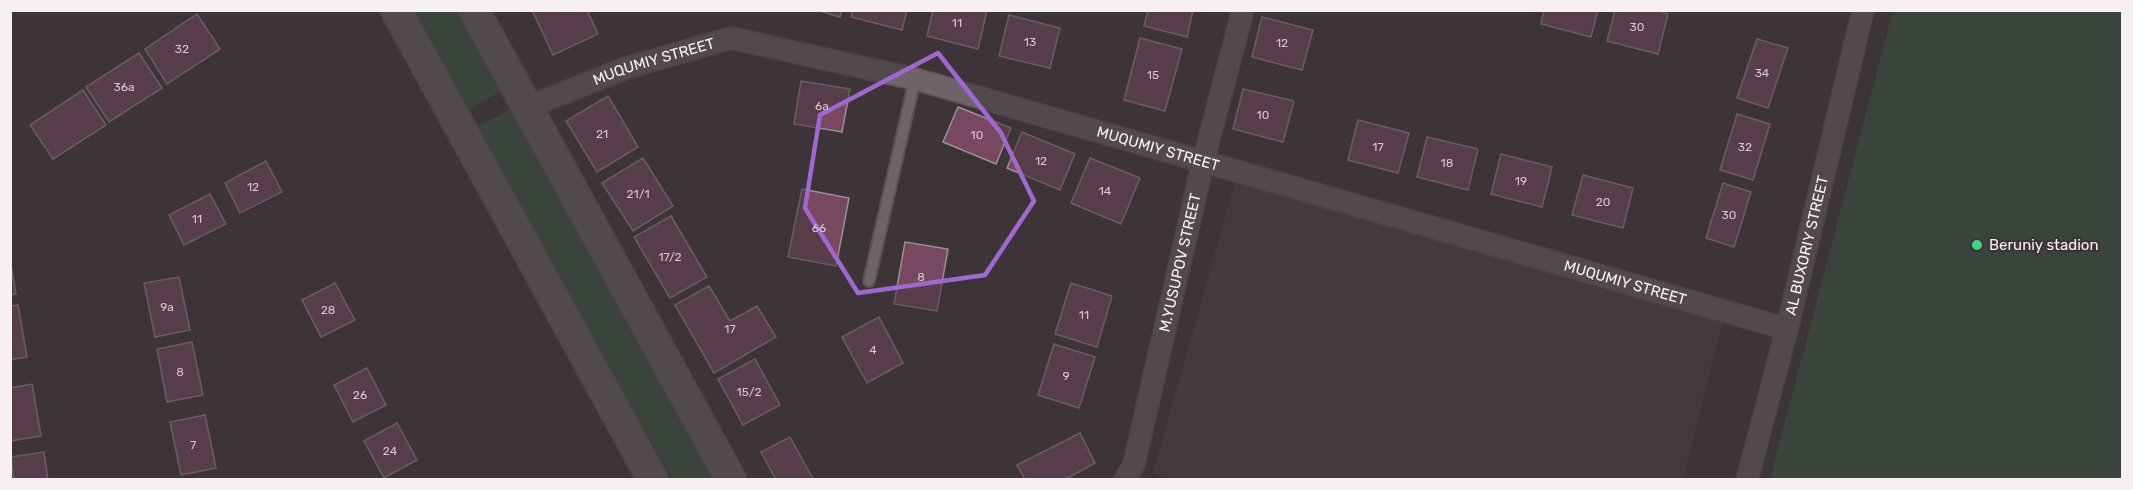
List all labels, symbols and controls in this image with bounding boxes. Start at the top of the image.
house number: 11 [952,16,962,30]
house number: 30 [1630,20,1644,34]
street label: MUQUMIY STREET [590,34,717,89]
house number: 13 [1024,35,1036,49]
house number: 12 [1276,36,1288,50]
house number: 32 [175,42,189,56]
house number: 34 [1755,66,1770,80]
house number: 15 [1147,68,1159,82]
house number: 36a [113,80,135,94]
house number: 6a [815,99,829,113]
house number: 10 [1257,108,1269,122]
street label: MUQUMIY STREET [1095,123,1222,175]
house number: 21 [596,127,608,141]
house number: 10 [971,128,983,142]
house number: 17 [1372,140,1384,154]
house number: 32 [1738,140,1752,154]
house number: 12 [1035,154,1047,168]
house number: 18 [1441,156,1453,170]
house number: 19 [1515,174,1527,188]
street label: AL BUXORIY STREET [1782,174,1832,317]
house number: 12 [247,180,259,194]
house number: 14 [1099,184,1112,198]
house number: 21/1 [626,187,650,201]
street label: M.YUSUPOV STREET [1155,191,1205,334]
house number: 20 [1596,195,1610,209]
house number: 30 [1722,208,1736,222]
house number: 11 [192,212,202,226]
house number: 66 [812,221,826,235]
place label: Beruniy stadion [1989,236,2098,254]
marker: Beruniy stadion [1970,238,1984,252]
house number: 17/2 [658,250,682,264]
street label: MUQUMIY STREET [1562,257,1689,309]
house number: 8 [917,270,925,284]
house number: 9a [160,300,174,314]
house number: 28 [321,303,335,317]
house number: 11 [1079,308,1089,322]
house number: 17 [724,322,736,336]
house number: 4 [869,343,877,357]
house number: 8 [176,365,184,379]
house number: 9 [1062,369,1070,383]
house number: 15/2 [737,385,761,399]
house number: 26 [353,388,367,402]
house number: 7 [190,438,196,452]
house number: 24 [383,444,398,458]

